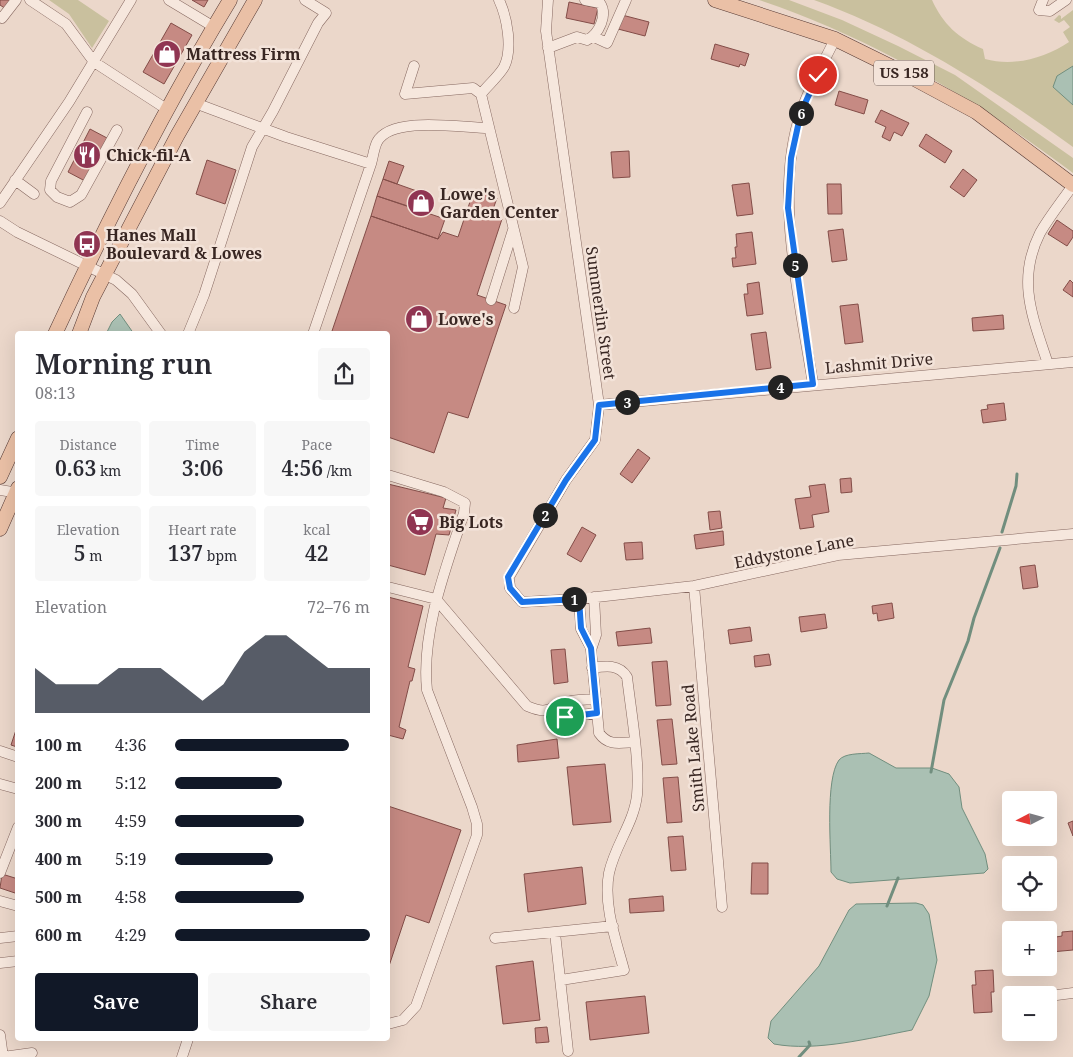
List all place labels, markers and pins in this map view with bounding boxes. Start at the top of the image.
shop icon: Mattress Firm [152,39,182,69]
place label: Mattress Firm [186,43,301,65]
pin [797,54,839,96]
pin: 6 [788,100,814,126]
restaurant icon: Chick-fil-A [72,140,102,170]
place label: Chick-fil-A [106,144,192,166]
place label: Lowe's Garden Center [440,183,560,223]
shop icon: Lowe's Garden Center [406,188,436,218]
place label: Hanes Mall Boulevard & Lowes [106,224,262,264]
bus stop icon: Hanes Mall Boulevard & Lowes [72,229,102,259]
pin: 5 [782,252,808,278]
shop icon: Lowe's [404,304,434,334]
place label: Lowe's [438,308,494,330]
pin: 4 [768,374,792,400]
pin: 3 [614,390,640,414]
pin: 2 [532,502,558,528]
supermarket icon: Big Lots [405,507,435,537]
place label: Big Lots [439,511,503,533]
pin: 1 [562,586,586,612]
pin [544,696,586,738]

